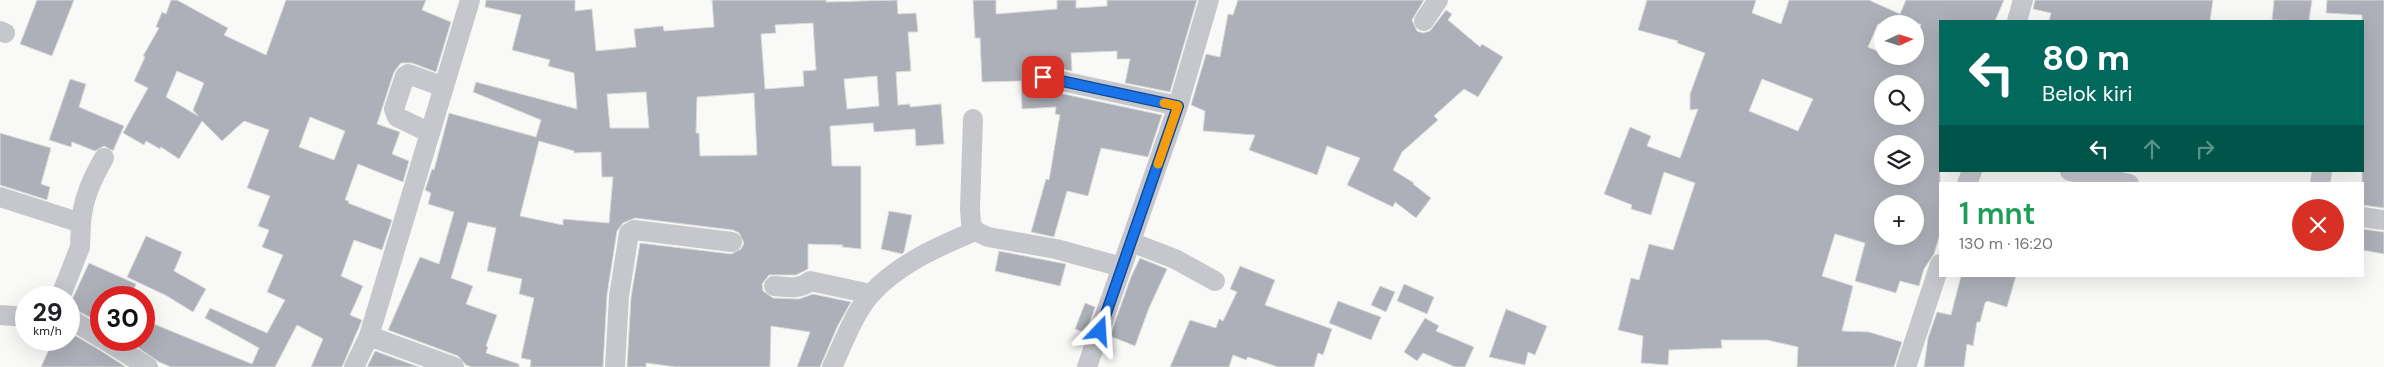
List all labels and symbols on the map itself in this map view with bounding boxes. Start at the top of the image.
north arrow [1874,15,1924,65]
pin [1022,56,1064,98]
speed limit sign: 30 [90,286,155,351]
position arrow [1073,304,1125,356]

